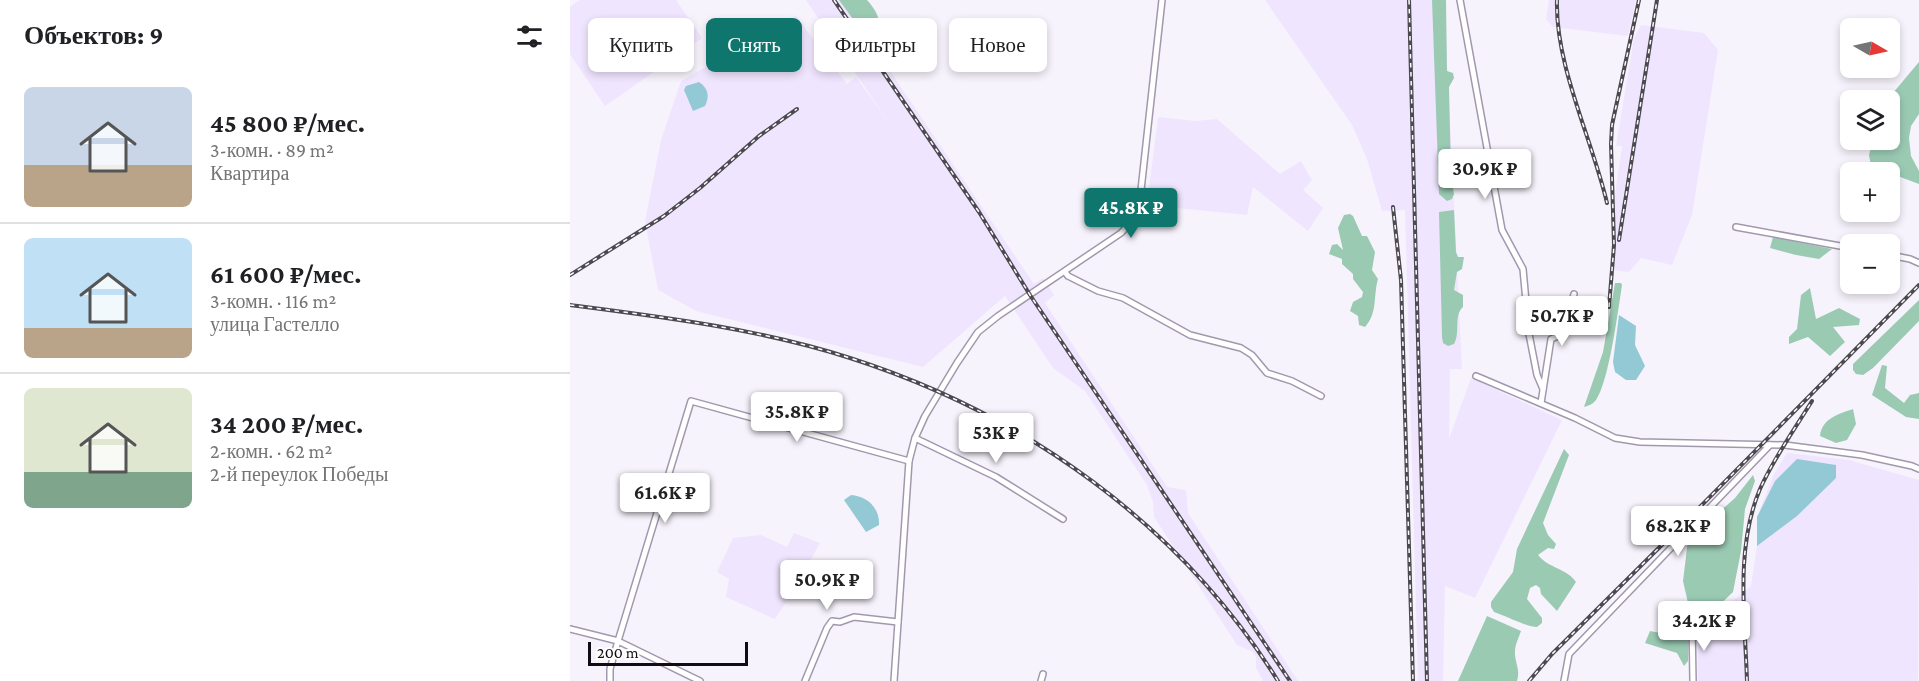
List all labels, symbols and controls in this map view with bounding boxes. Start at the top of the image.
chip: Купить [588,18,694,72]
chip: Снять [706,18,802,72]
chip: Фильтры [814,18,937,72]
chip: Новое [949,18,1047,72]
north arrow [1840,18,1900,78]
map controls [1840,18,1900,294]
icon: filters [513,20,546,53]
text: Объектов: 9 [24,21,164,50]
button: layers [1840,90,1900,150]
text: 45 800 ₽/мес. [210,109,365,138]
icon: home [72,111,144,183]
text: 3-комн. · 89 m² [210,139,334,161]
pin: 30.9K ₽ [1430,149,1540,200]
text: 30.9K ₽ [1452,157,1518,179]
text: Квартира [210,162,289,184]
button: + [1840,162,1900,222]
pin: 45.8K ₽ [1076,188,1186,239]
text: 45.8K ₽ [1098,196,1164,218]
button: − [1840,234,1900,294]
text: 61 600 ₽/мес. [210,260,361,289]
icon: home [72,262,144,334]
text: 3-комн. · 116 m² [210,290,336,312]
pin: 50.7K ₽ [1507,296,1617,347]
text: 50.7K ₽ [1530,304,1594,326]
text: улица Гастелло [210,313,340,335]
pin: 35.8K ₽ [742,392,852,443]
text: 35.8K ₽ [765,400,829,422]
text: 34 200 ₽/мес. [210,410,363,439]
icon: home [72,412,144,484]
pin: 53K ₽ [954,413,1038,464]
text: 53K ₽ [973,421,1019,443]
text: 2-комн. · 62 m² [210,440,332,462]
text: 2-й переулок Победы [210,463,388,485]
pin: 61.6K ₽ [610,473,720,524]
text: 61.6K ₽ [634,481,696,503]
pin: 68.2K ₽ [1623,506,1733,557]
text: 68.2K ₽ [1645,514,1711,536]
pin: 50.9K ₽ [772,560,882,611]
text: 50.9K ₽ [794,568,860,590]
pin: 34.2K ₽ [1649,601,1759,652]
text: 34.2K ₽ [1672,609,1736,631]
scale bar [588,639,748,666]
text: 200 m [597,644,639,661]

